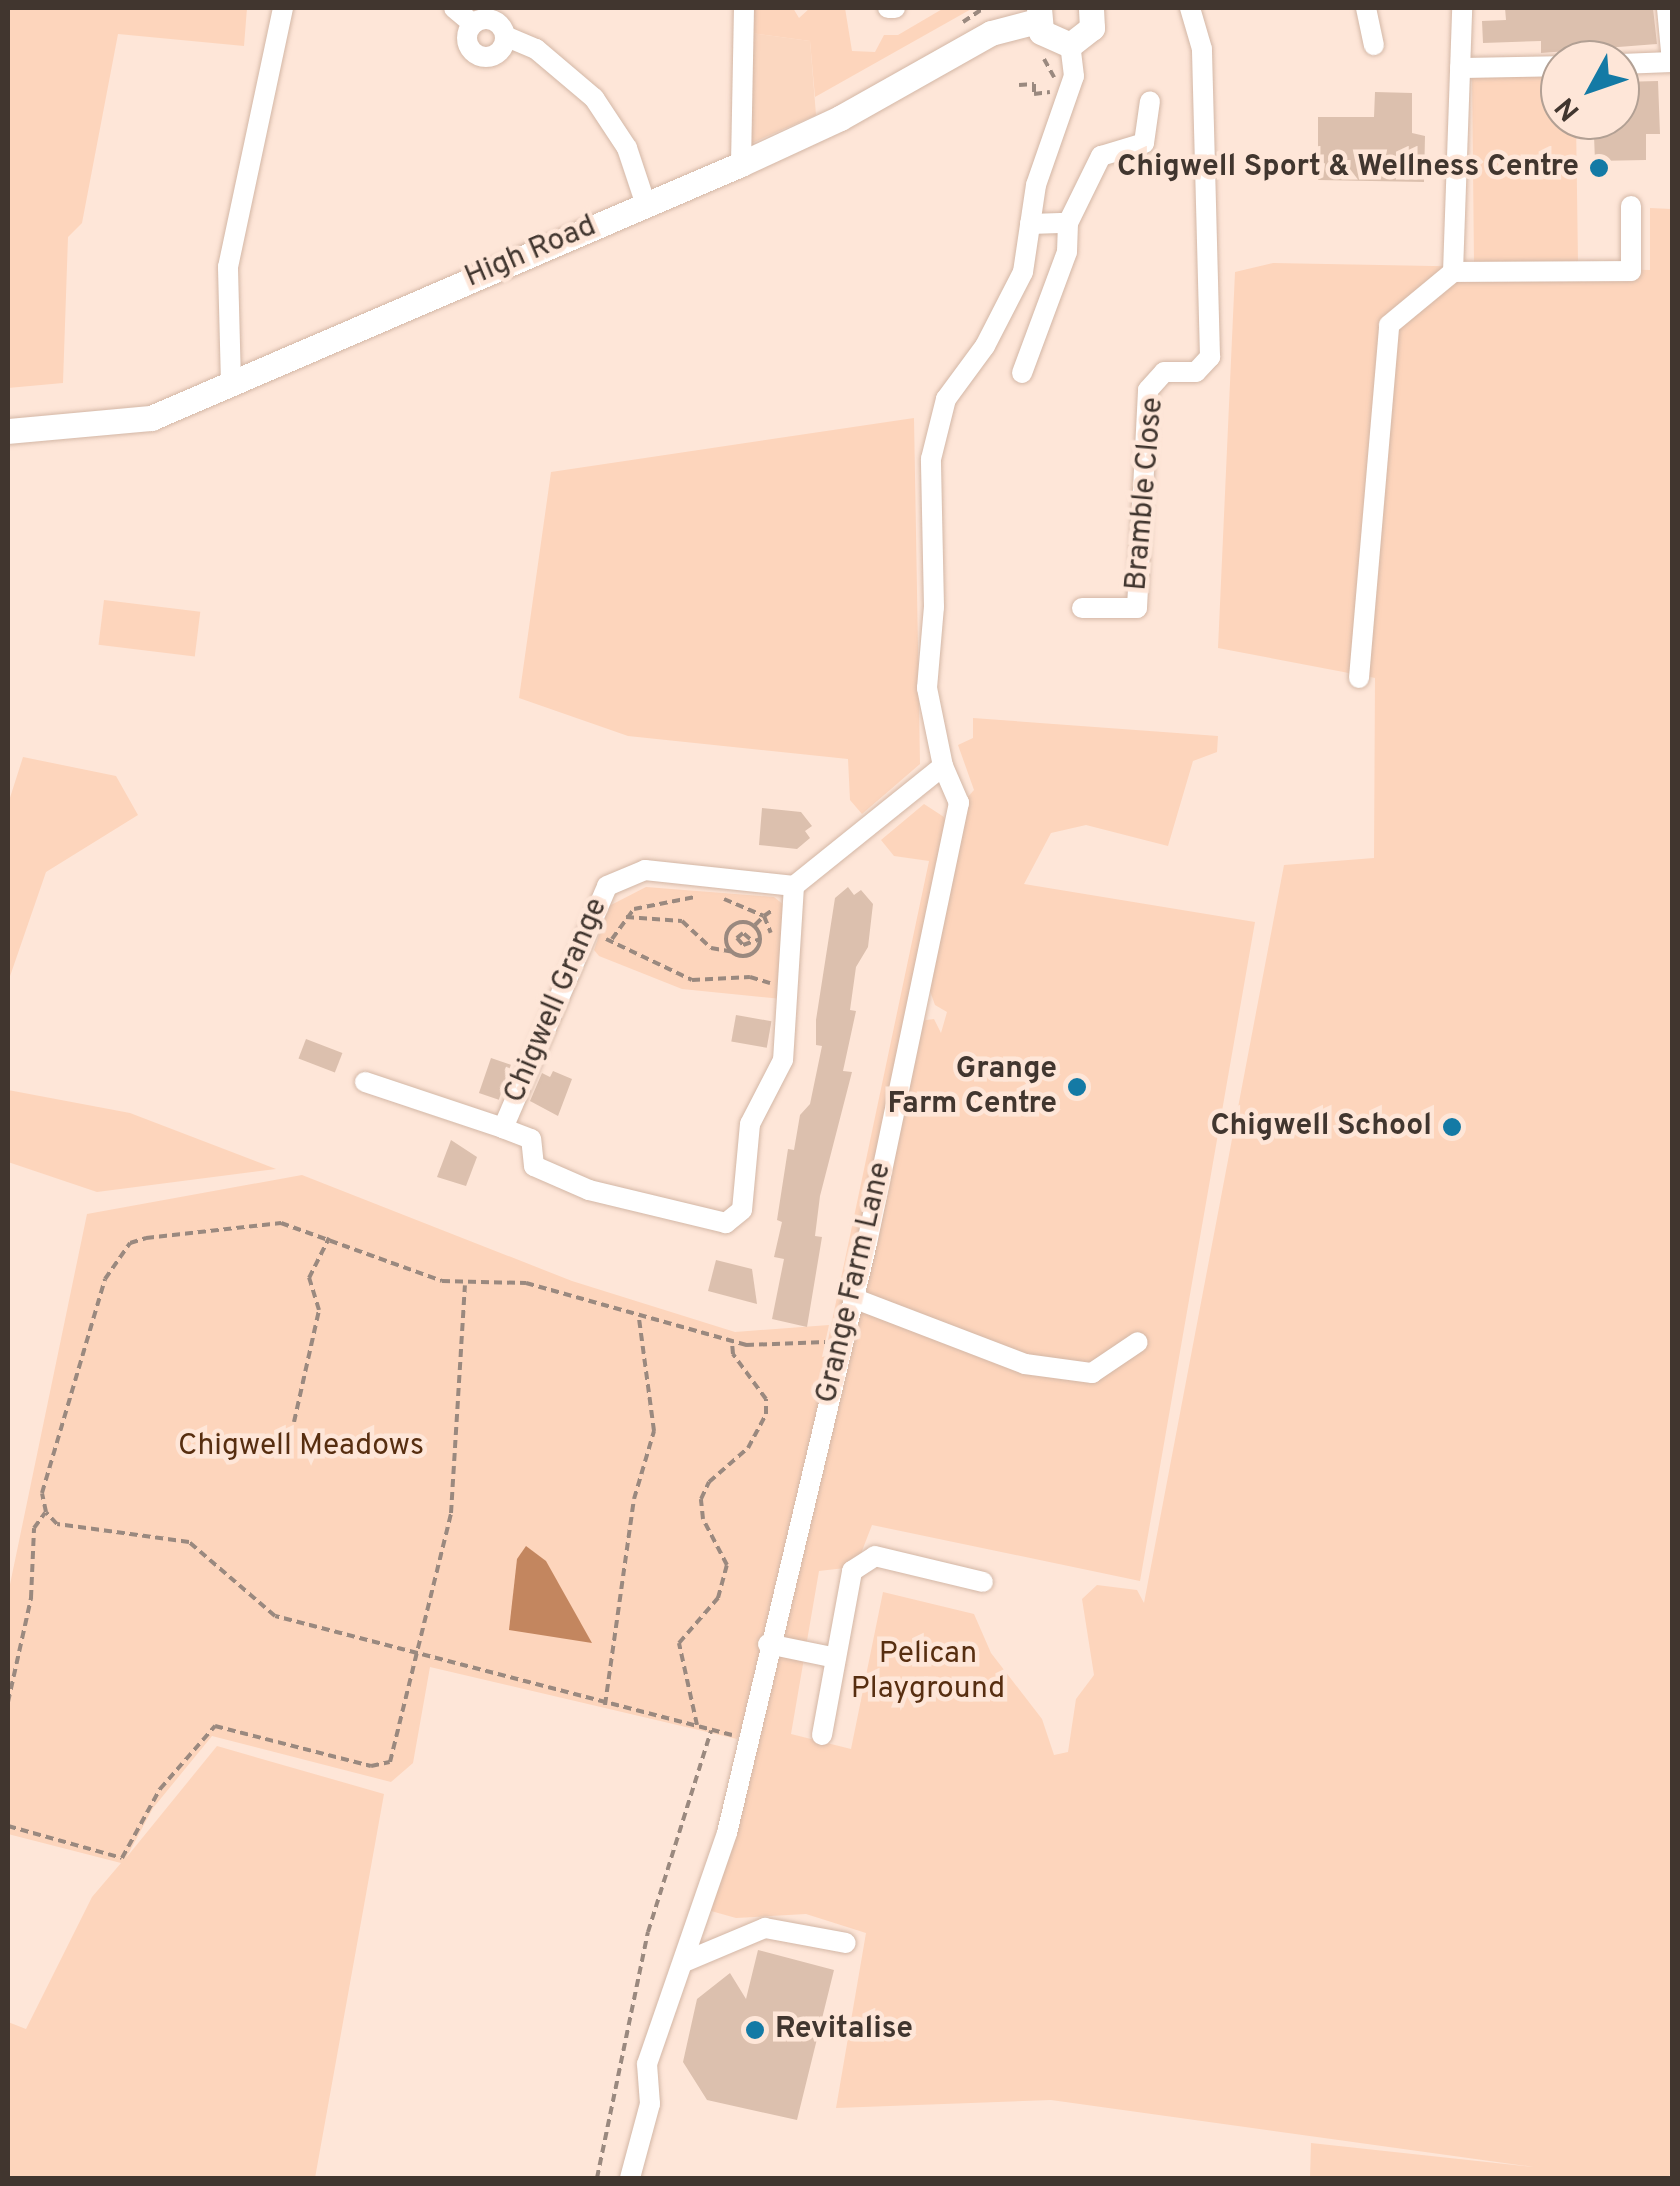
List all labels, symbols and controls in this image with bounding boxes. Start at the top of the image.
north arrow [1540,40,1640,140]
text: N [1548,89,1589,127]
place label: Chigwell Sport & Wellness Centre [1117,150,1579,186]
marker: Chigwell Sport & Wellness Centre [1588,157,1610,179]
street label: High Road [460,209,602,297]
street label: Bramble Close [1120,396,1172,592]
street label: Chigwell Grange [498,893,616,1109]
place label: Grange Farm Centre [887,1052,1057,1122]
marker: Grange Farm Centre [1066,1076,1088,1098]
place label: Chigwell School [1210,1109,1432,1145]
marker: Chigwell School [1441,1116,1463,1138]
street label: Grange Farm Lane [810,1159,900,1407]
park label: Chigwell Meadows [178,1429,424,1465]
park label: Pelican Playground [851,1637,1005,1708]
place label: Revitalise [775,2012,913,2048]
marker: Revitalise [744,2019,766,2041]

